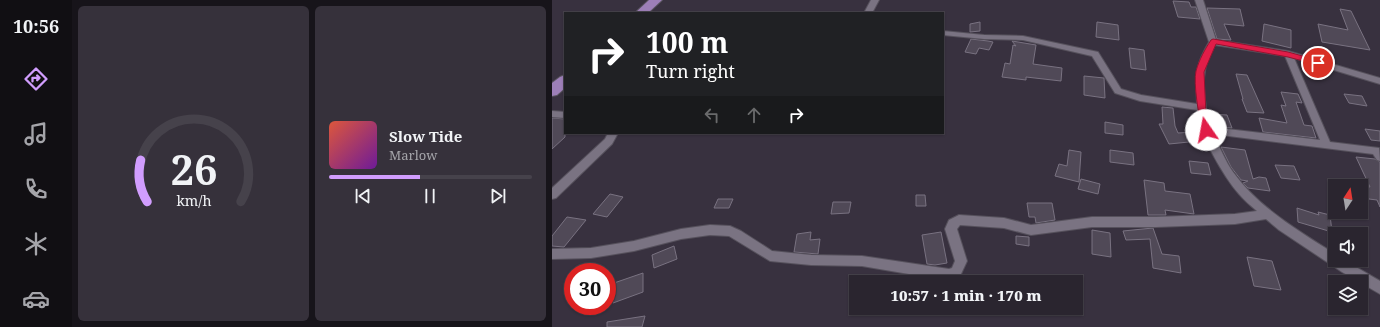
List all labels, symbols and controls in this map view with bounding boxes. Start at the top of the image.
text: 10:56 [13,14,59,38]
text: 100 m [646,23,728,61]
icon: right [580,28,632,80]
pin [1301,46,1335,80]
icon: arrive [1307,52,1329,74]
text: Turn right [646,59,735,83]
icon: directions [22,65,50,93]
icon: left [701,104,723,126]
icon: ahead [743,104,765,126]
icon: right [785,104,807,126]
position arrow [1185,109,1227,151]
icon: music [22,120,50,148]
text: Slow Tide [389,126,462,146]
text: 26 [170,140,217,196]
text: Marlow [389,146,437,164]
icon: phone [22,175,50,203]
north arrow [1328,179,1368,219]
map controls [1328,179,1368,315]
icon: previous [352,185,374,207]
icon: pause [419,185,441,207]
icon: next [487,185,509,207]
text: km/h [176,190,211,209]
button: sound [1328,227,1368,267]
icon: climate [22,230,50,258]
speed limit sign: 30 [564,263,616,315]
button: layers [1328,275,1368,315]
icon: car [22,285,50,313]
text: 10:57 · 1 min · 170 m [890,285,1042,305]

